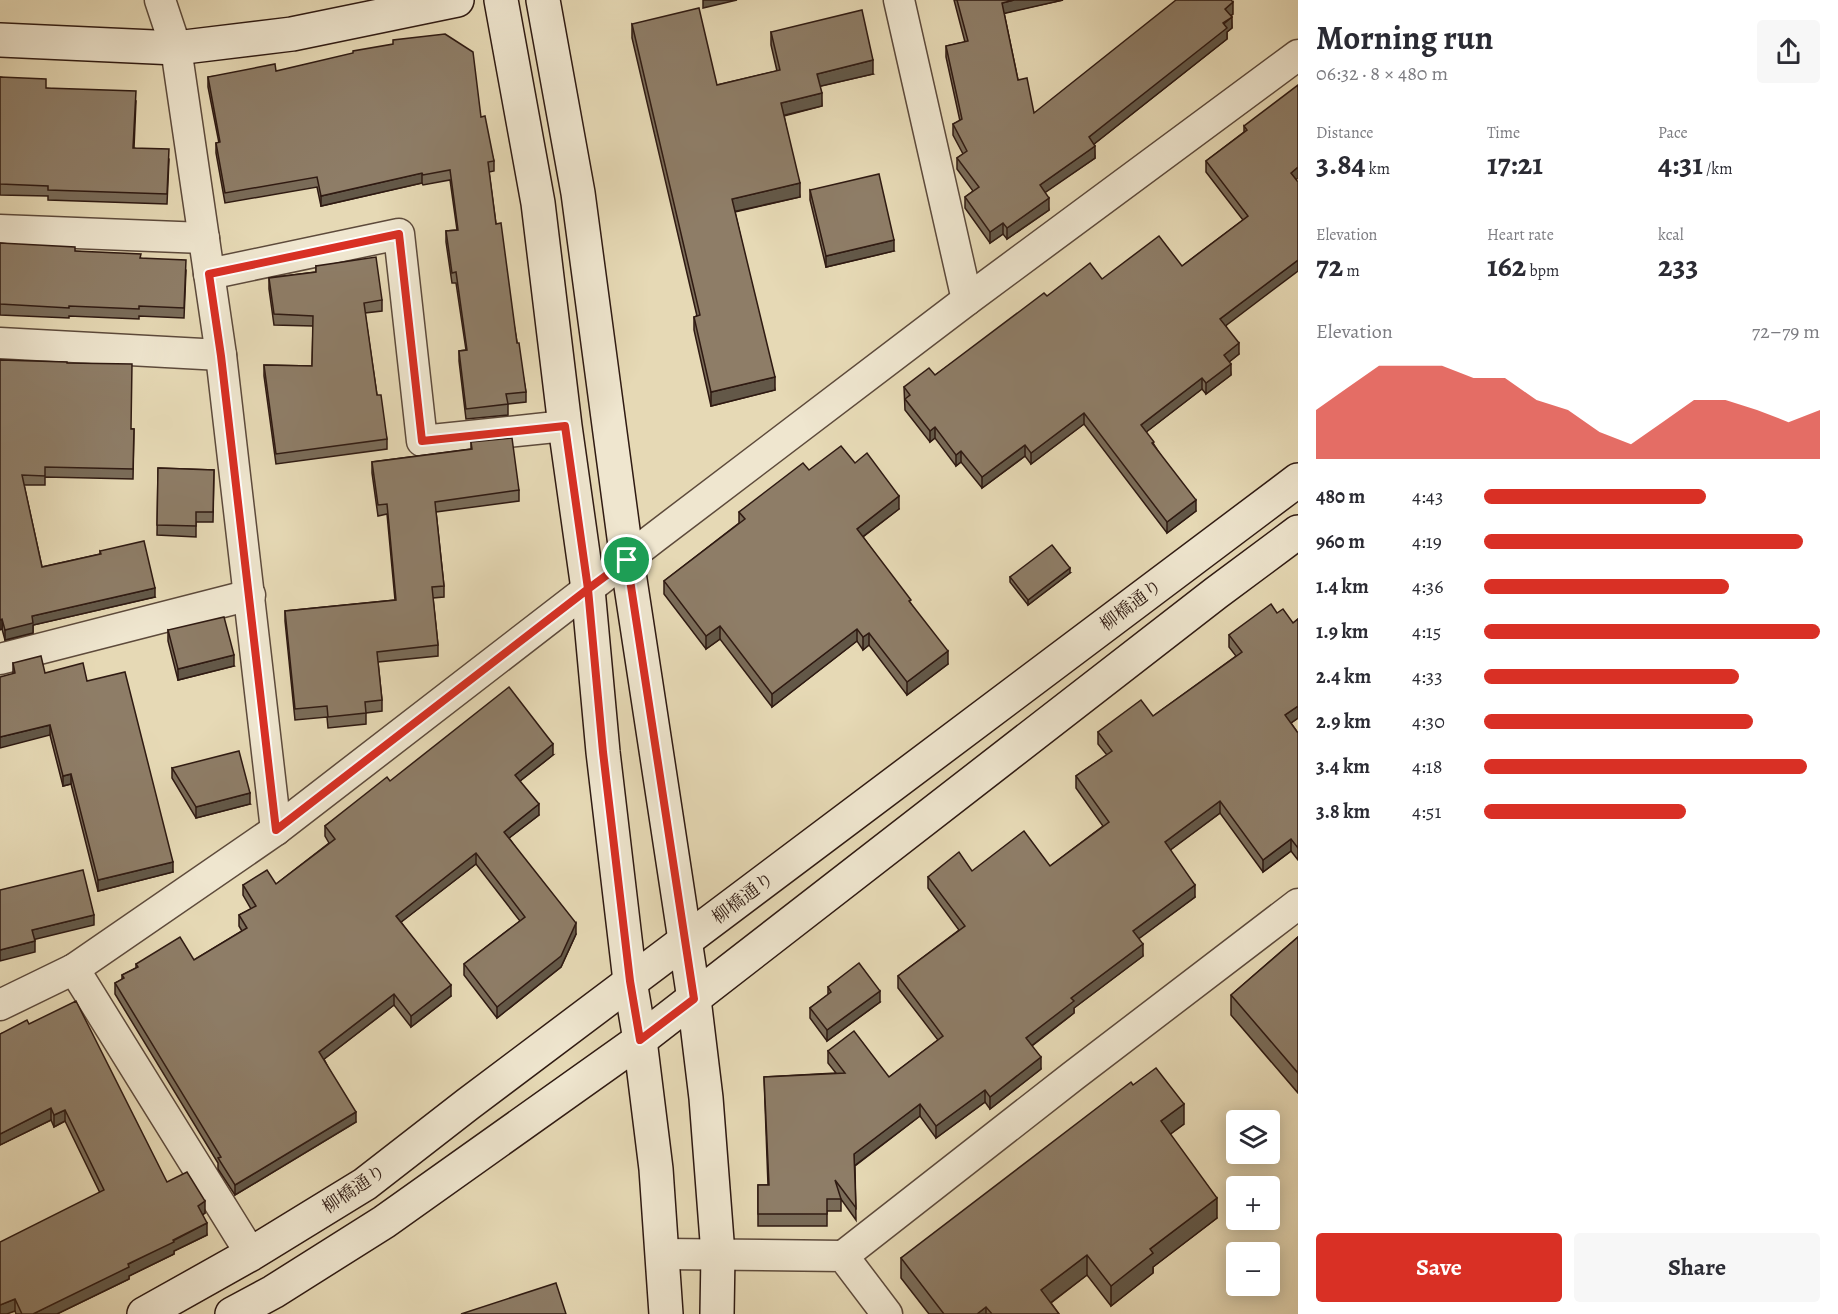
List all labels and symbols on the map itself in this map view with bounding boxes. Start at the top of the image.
pin [601,534,652,585]
street label: 柳橋通り [1095,574,1167,636]
street label: 柳橋通り [707,867,779,929]
street label: 柳橋通り [317,1159,391,1219]

